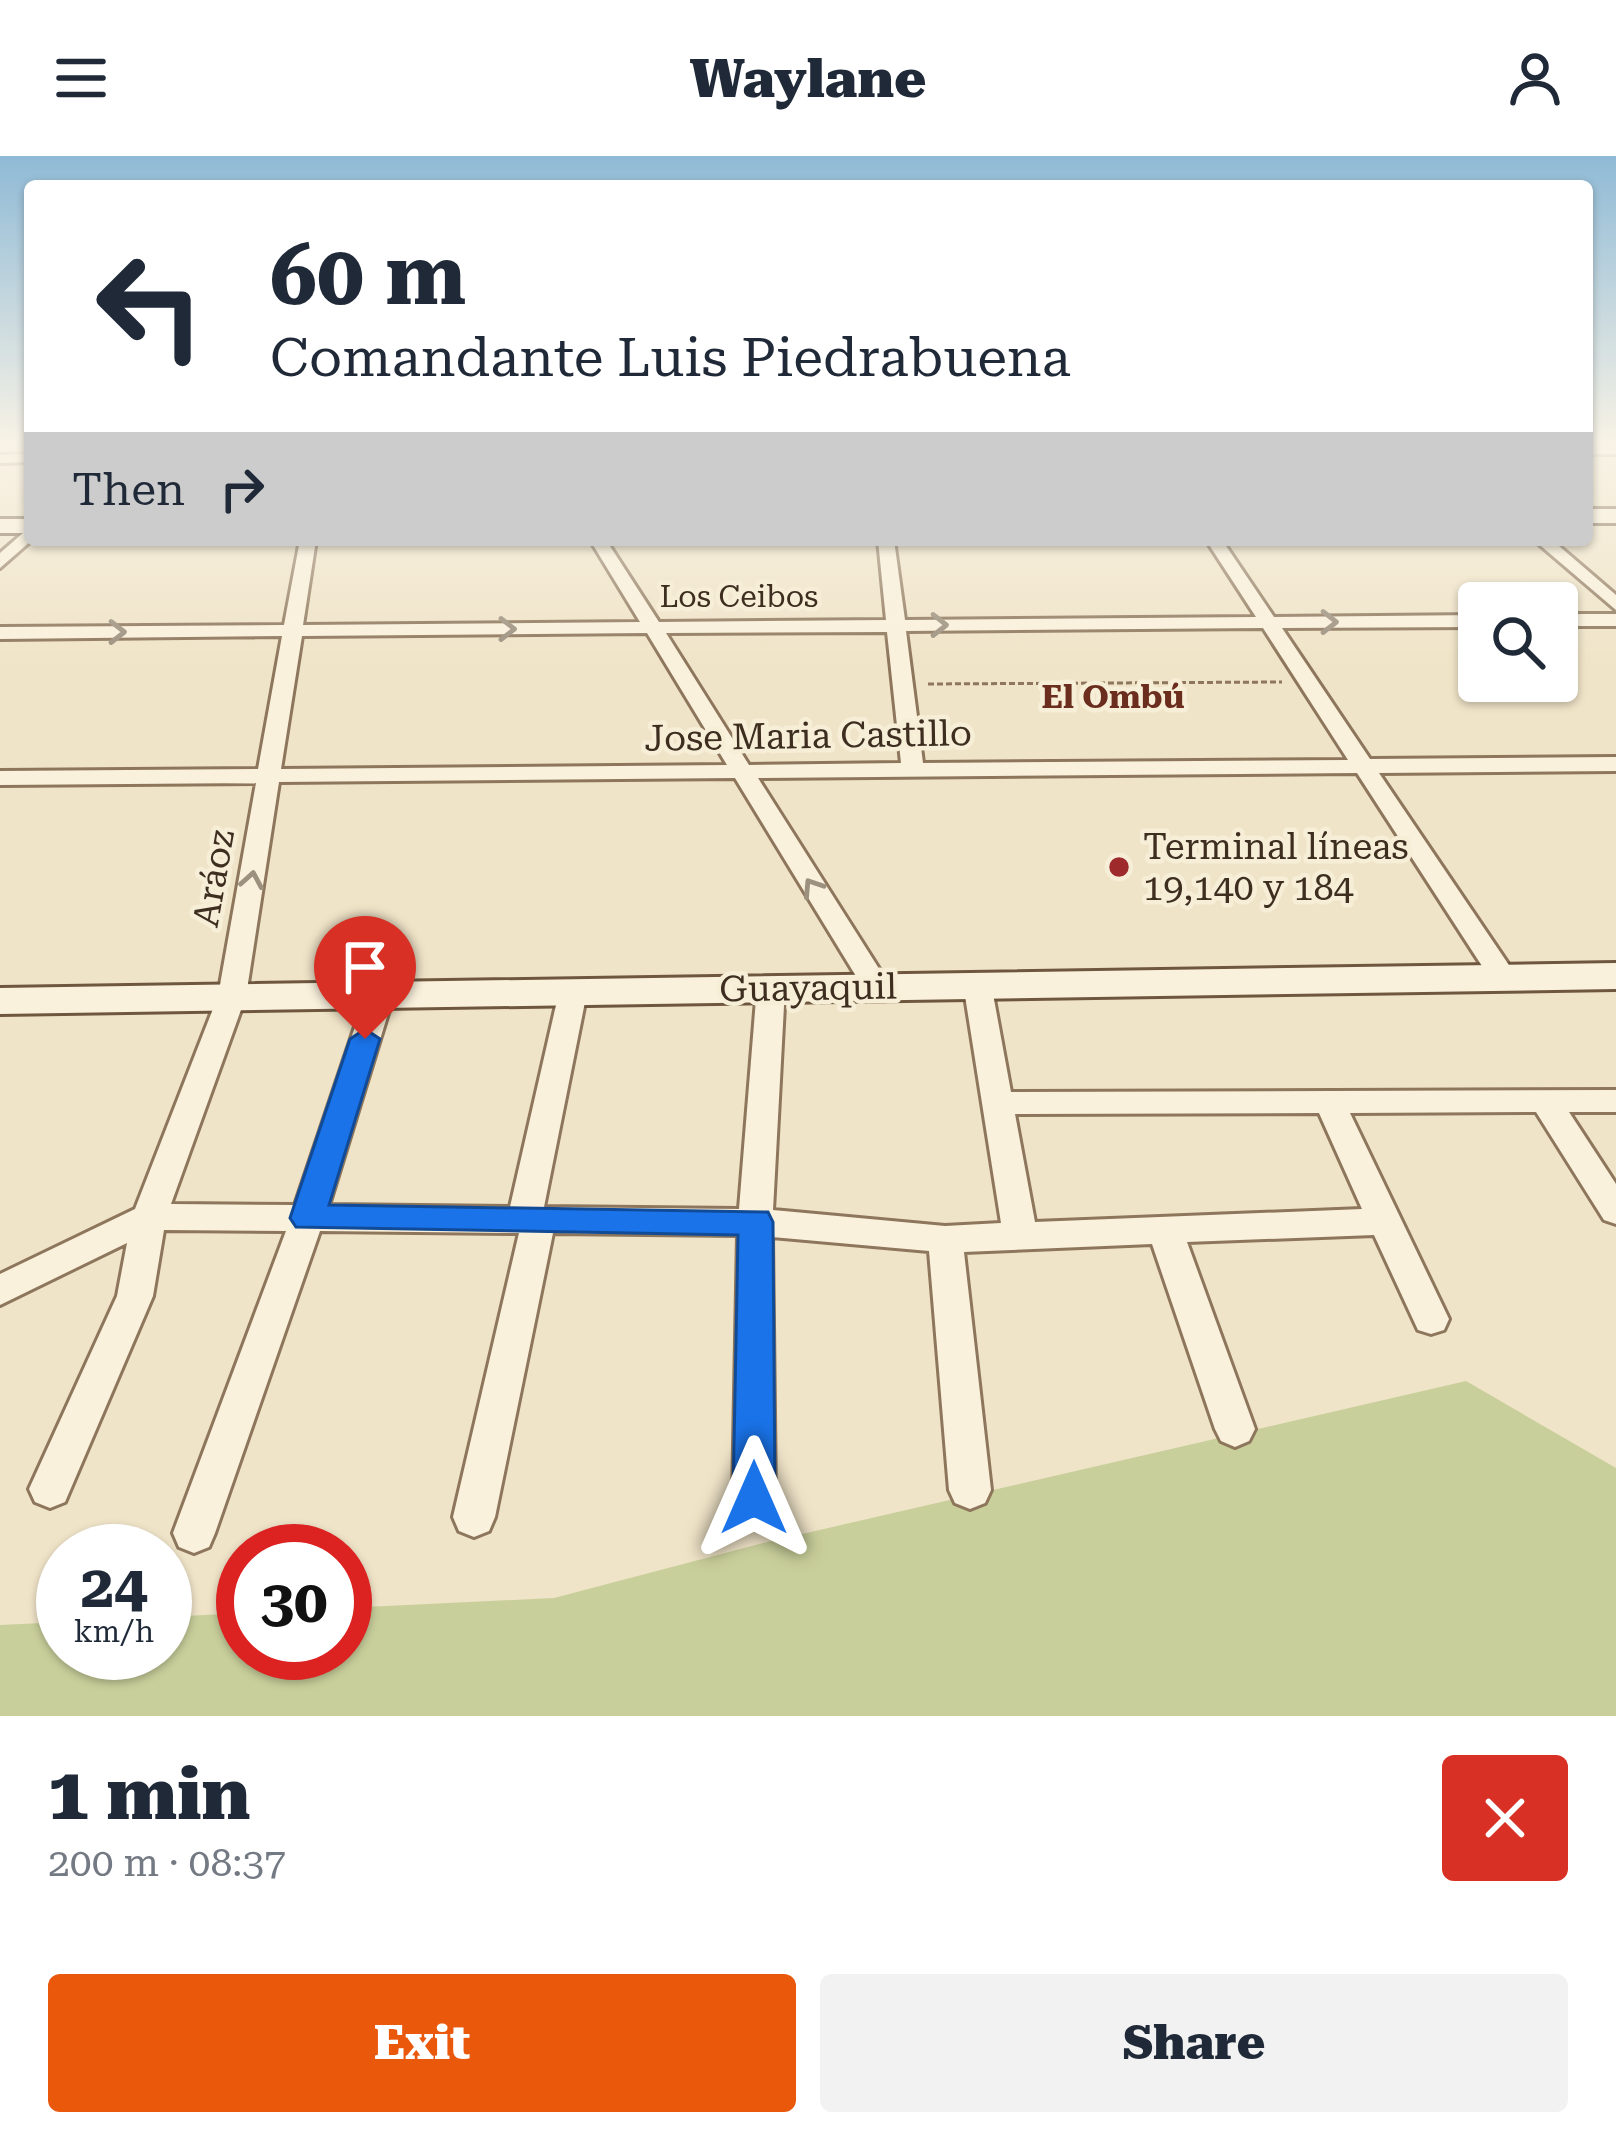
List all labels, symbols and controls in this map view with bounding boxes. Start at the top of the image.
icon: menu [48,45,114,111]
icon: person [1502,45,1568,111]
text: Waylane [690,47,926,110]
text: 60 m [270,226,466,324]
icon: left [72,228,228,384]
text: Comandante Luis Piedrabuena [270,326,1071,389]
icon: right [209,456,275,522]
text: Then [72,463,185,516]
street label: Los Ceibos [660,579,818,614]
map controls [1458,582,1578,702]
button: search [1458,582,1578,702]
one-way arrow [1321,609,1339,635]
one-way arrow [930,613,949,639]
one-way arrow [499,616,517,642]
one-way arrow [109,619,127,645]
district label: El Ombú [1042,677,1185,716]
street label: Jose Maria Castillo [644,712,972,760]
street label: Aráoz [185,826,243,930]
place label: Terminal líneas 19,140 y 184 [1143,826,1409,909]
marker: Terminal líneas 19,140 y 184 [1106,854,1132,880]
one-way arrow [239,871,264,891]
one-way arrow [805,879,827,901]
pin [314,916,416,1039]
icon: arrive [332,934,398,1000]
street label: Guayaquil [719,965,897,1011]
position arrow [691,1435,817,1561]
speed limit sign: 30 [216,1524,372,1680]
text: 24 [80,1551,148,1622]
text: km/h [74,1614,154,1649]
text: 1 min [48,1752,250,1837]
button: close [1442,1755,1568,1881]
text: 200 m · 08:37 [48,1840,286,1886]
button: Exit [48,1974,796,2112]
button: Share [820,1974,1568,2112]

